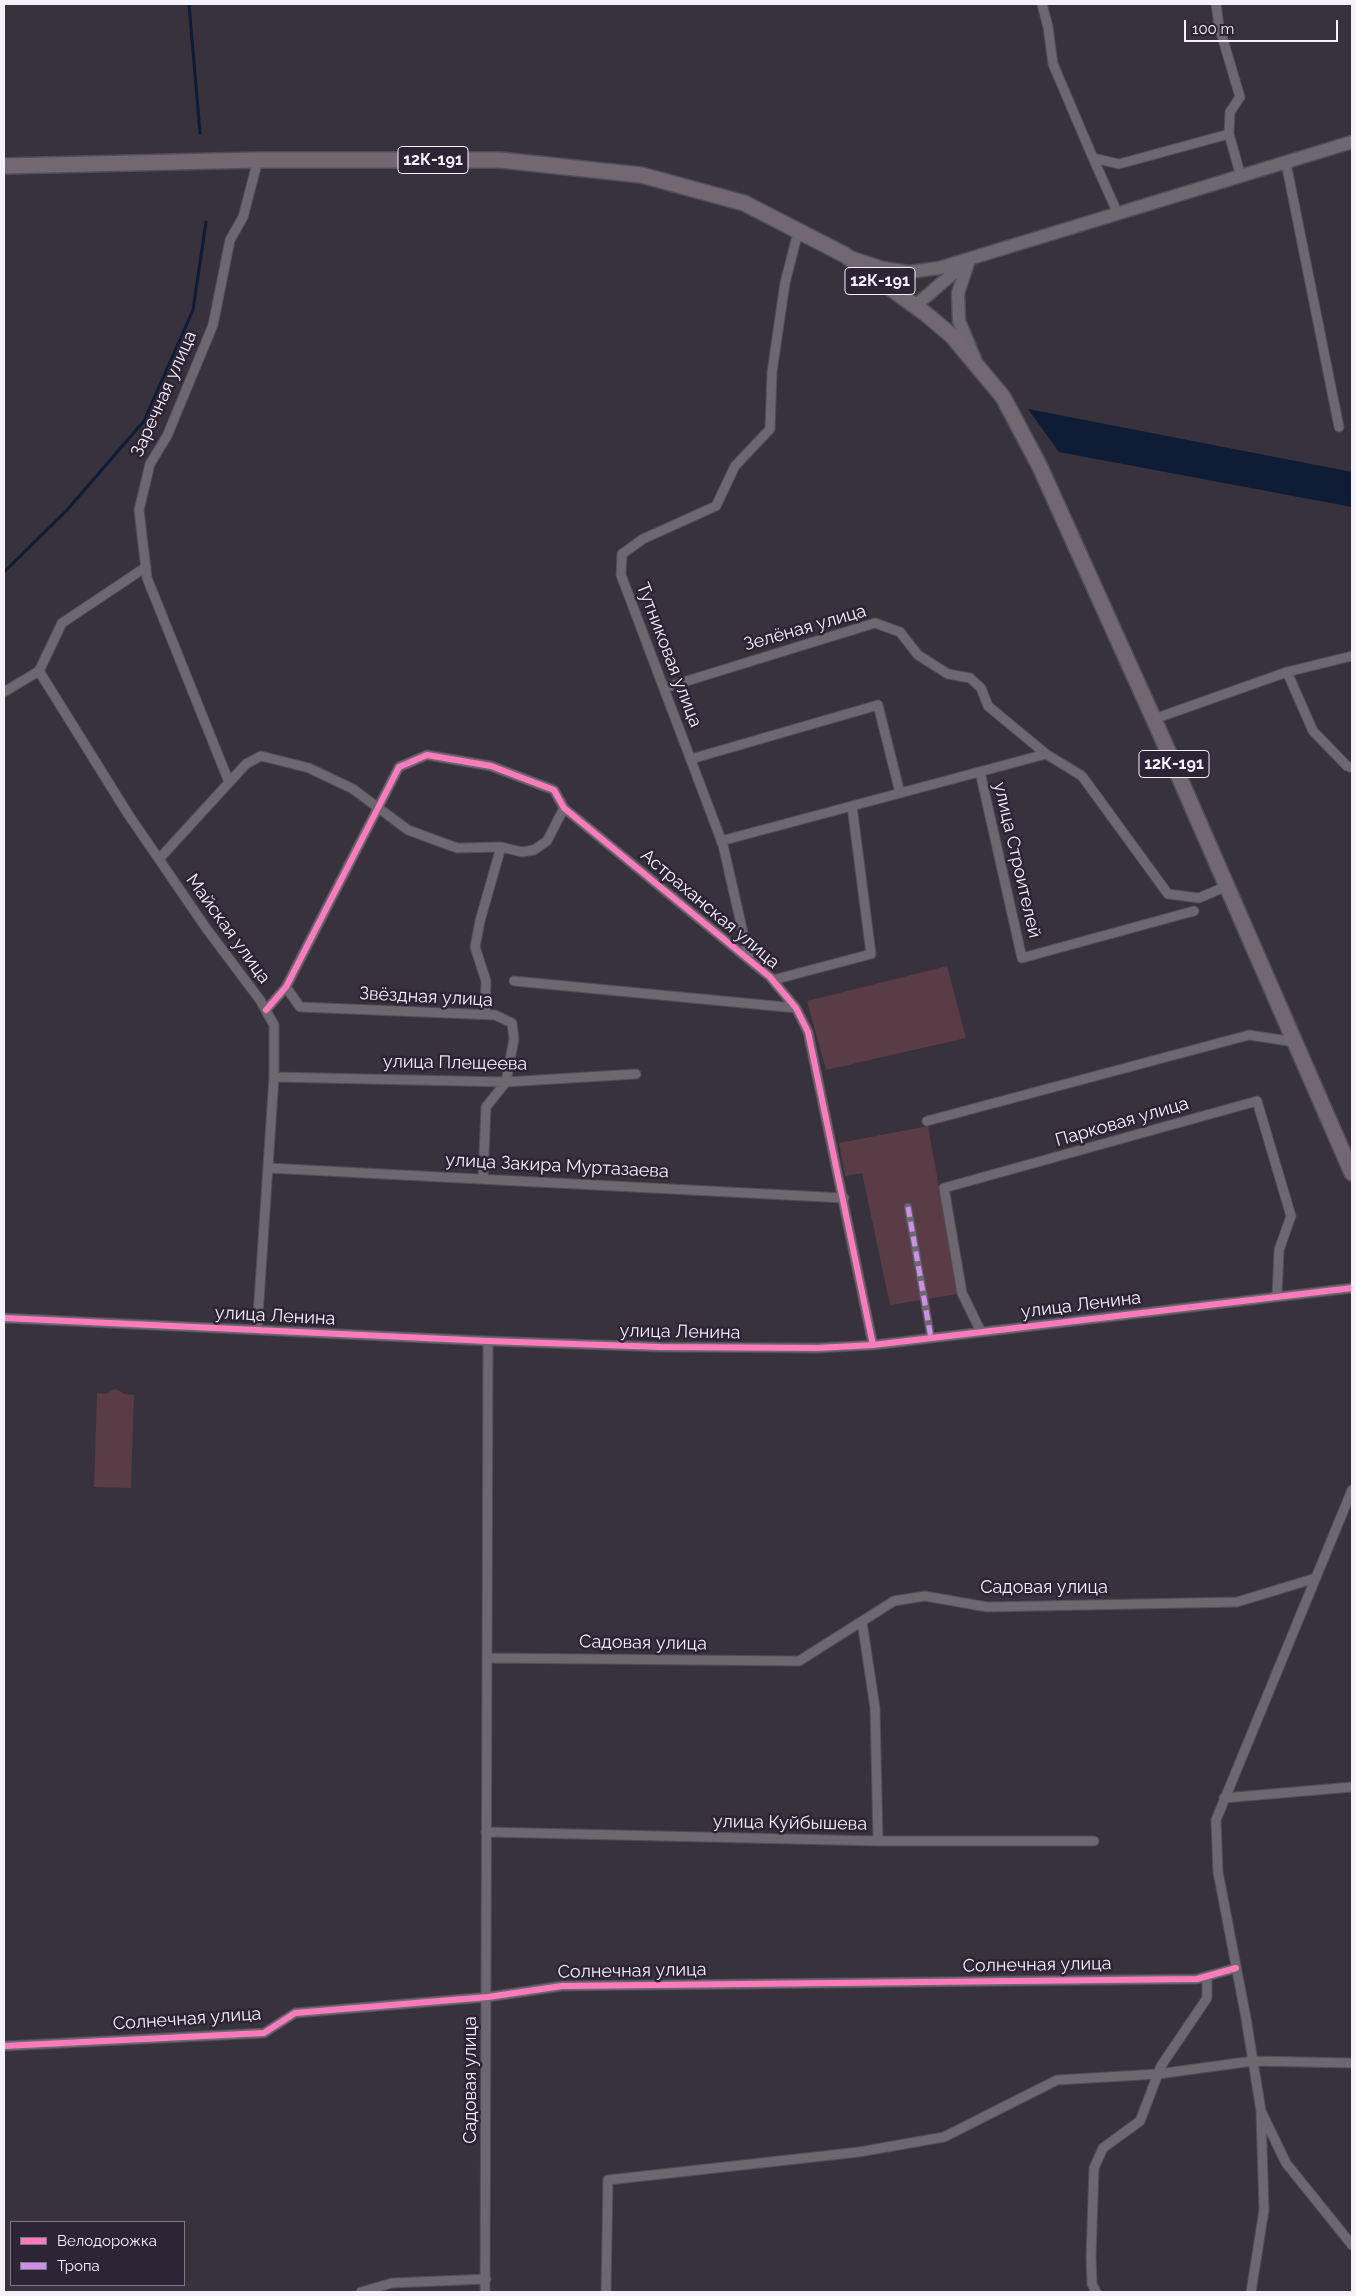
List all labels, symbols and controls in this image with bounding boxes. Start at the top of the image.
scale bar [1186,10,1340,42]
text: 100 m [1192,20,1234,38]
road number: 12К-191 [398,146,468,174]
road number: 12К-191 [845,268,915,294]
street label: Заречная улица [127,328,201,460]
street label: Тутниковая улица [632,580,706,730]
street label: Зелёная улица [741,600,869,656]
road number: 12К-191 [1139,751,1209,778]
street label: улица Строителей [989,780,1045,940]
street label: Астраханская улица [636,845,784,973]
street label: Майская улица [181,870,275,988]
street label: Звёздная улица [359,983,493,1011]
street label: улица Плещеева [383,1051,527,1075]
street label: Парковая улица [1053,1093,1191,1151]
street label: улица Закира Муртазаева [445,1149,669,1183]
street label: улица Ленина [1020,1287,1142,1323]
street label: улица Ленина [214,1302,336,1330]
street label: улица Ленина [619,1320,741,1344]
street label: Садовая улица [980,1577,1108,1599]
street label: Садовая улица [579,1631,707,1655]
street label: улица Куйбышева [713,1811,867,1835]
street label: Солнечная улица [962,1953,1112,1977]
street label: Солнечная улица [557,1959,707,1983]
street label: Солнечная улица [112,2003,262,2035]
street label: Садовая улица [460,2016,482,2144]
legend [10,2221,185,2286]
text: Велодорожка [57,2232,157,2250]
text: Тропа [57,2257,100,2275]

